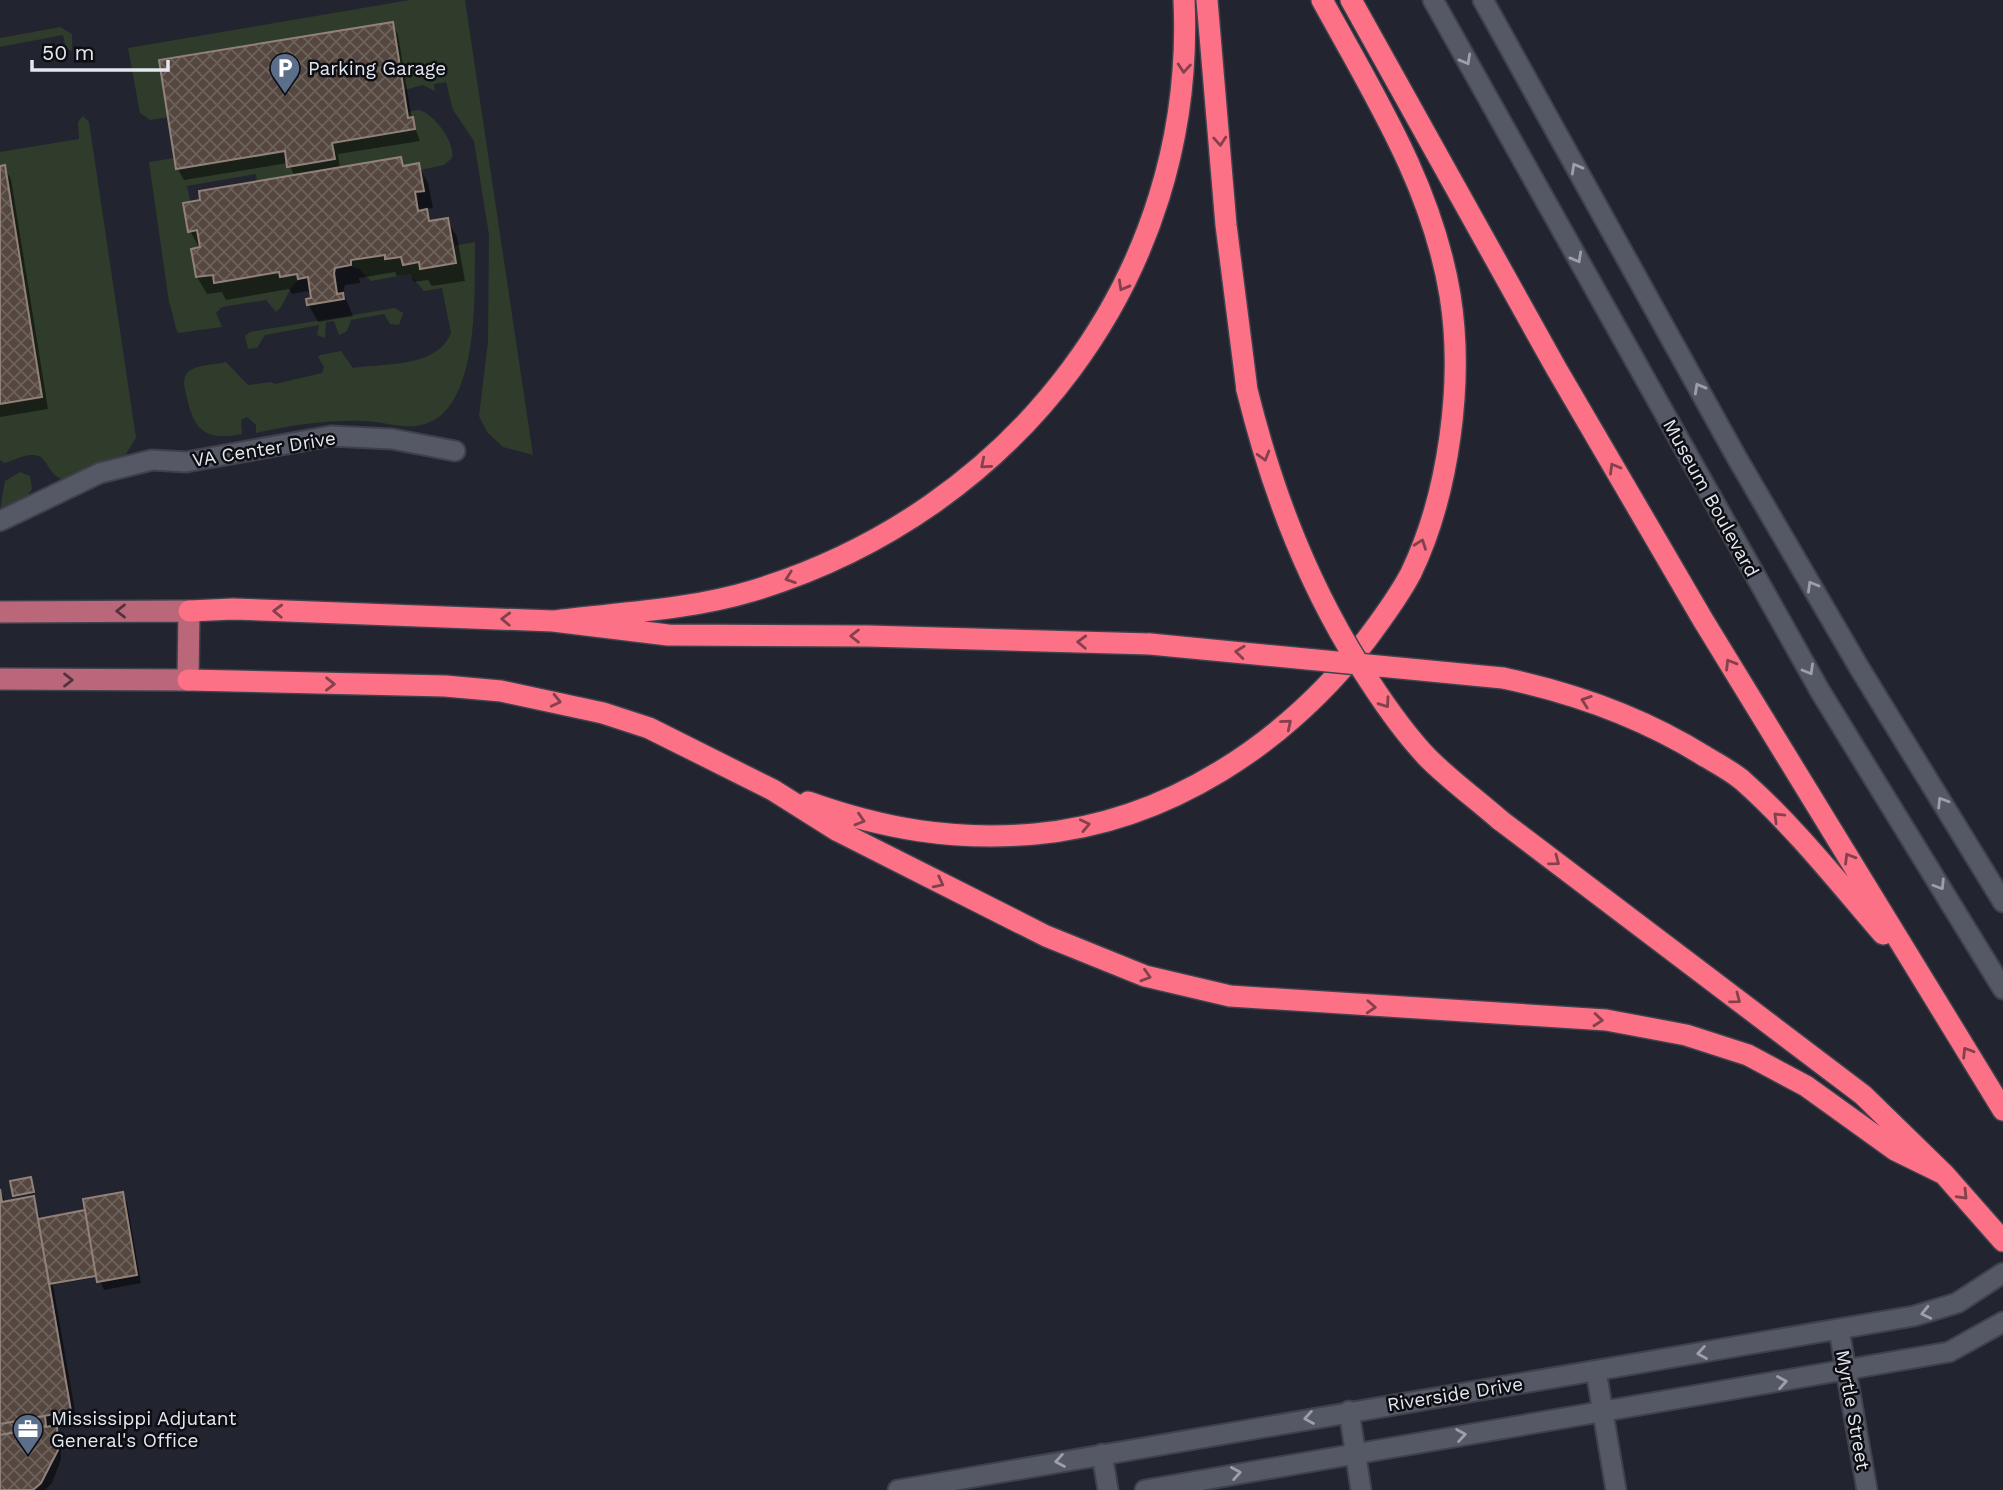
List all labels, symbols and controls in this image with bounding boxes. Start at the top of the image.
scale bar [32,28,168,72]
text: 50 m [42,40,94,65]
parking icon: Parking Garage [268,51,302,95]
one-way arrow [1458,52,1471,65]
place label: Parking Garage [308,57,446,80]
one-way arrow [1177,63,1192,74]
one-way arrow [1212,136,1227,147]
one-way arrow [1571,163,1585,175]
one-way arrow [1569,251,1582,264]
one-way arrow [1118,278,1131,291]
one-way arrow [1694,383,1707,396]
street label: Museum Boulevard [1658,415,1764,581]
street label: VA Center Drive [191,426,337,472]
one-way arrow [1255,450,1270,462]
one-way arrow [980,456,993,468]
one-way arrow [1609,462,1622,475]
one-way arrow [1413,538,1427,550]
one-way arrow [784,570,796,584]
one-way arrow [1807,581,1820,593]
one-way arrow [115,603,126,619]
one-way arrow [273,604,284,619]
one-way arrow [500,612,511,627]
one-way arrow [849,628,860,643]
one-way arrow [1076,634,1087,649]
one-way arrow [1234,645,1245,660]
one-way arrow [1725,658,1738,671]
one-way arrow [1801,663,1814,676]
one-way arrow [63,672,74,688]
one-way arrow [325,676,336,691]
one-way arrow [550,693,562,708]
one-way arrow [1377,695,1389,708]
one-way arrow [1581,695,1593,709]
one-way arrow [1279,720,1292,732]
one-way arrow [1937,796,1950,809]
one-way arrow [854,811,866,826]
one-way arrow [1774,812,1787,825]
one-way arrow [1079,818,1091,833]
one-way arrow [1844,852,1857,865]
one-way arrow [1547,853,1559,866]
one-way arrow [932,874,944,888]
one-way arrow [1932,878,1945,891]
one-way arrow [1140,967,1152,982]
one-way arrow [1728,990,1741,1003]
one-way arrow [1366,999,1377,1014]
one-way arrow [1593,1012,1604,1027]
one-way arrow [1963,1046,1976,1059]
one-way arrow [1955,1187,1968,1200]
one-way arrow [1920,1305,1932,1319]
one-way arrow [1696,1345,1708,1360]
street label: Myrtle Street [1831,1348,1875,1472]
street label: Riverside Drive [1385,1372,1525,1416]
one-way arrow [1776,1375,1788,1390]
place label: Mississippi Adjutant General's Office [51,1407,236,1452]
one-way arrow [1303,1409,1315,1424]
office icon: Mississippi Adjutant General's Office [11,1412,45,1456]
one-way arrow [1455,1428,1467,1443]
one-way arrow [1054,1453,1066,1468]
one-way arrow [1230,1467,1242,1482]

